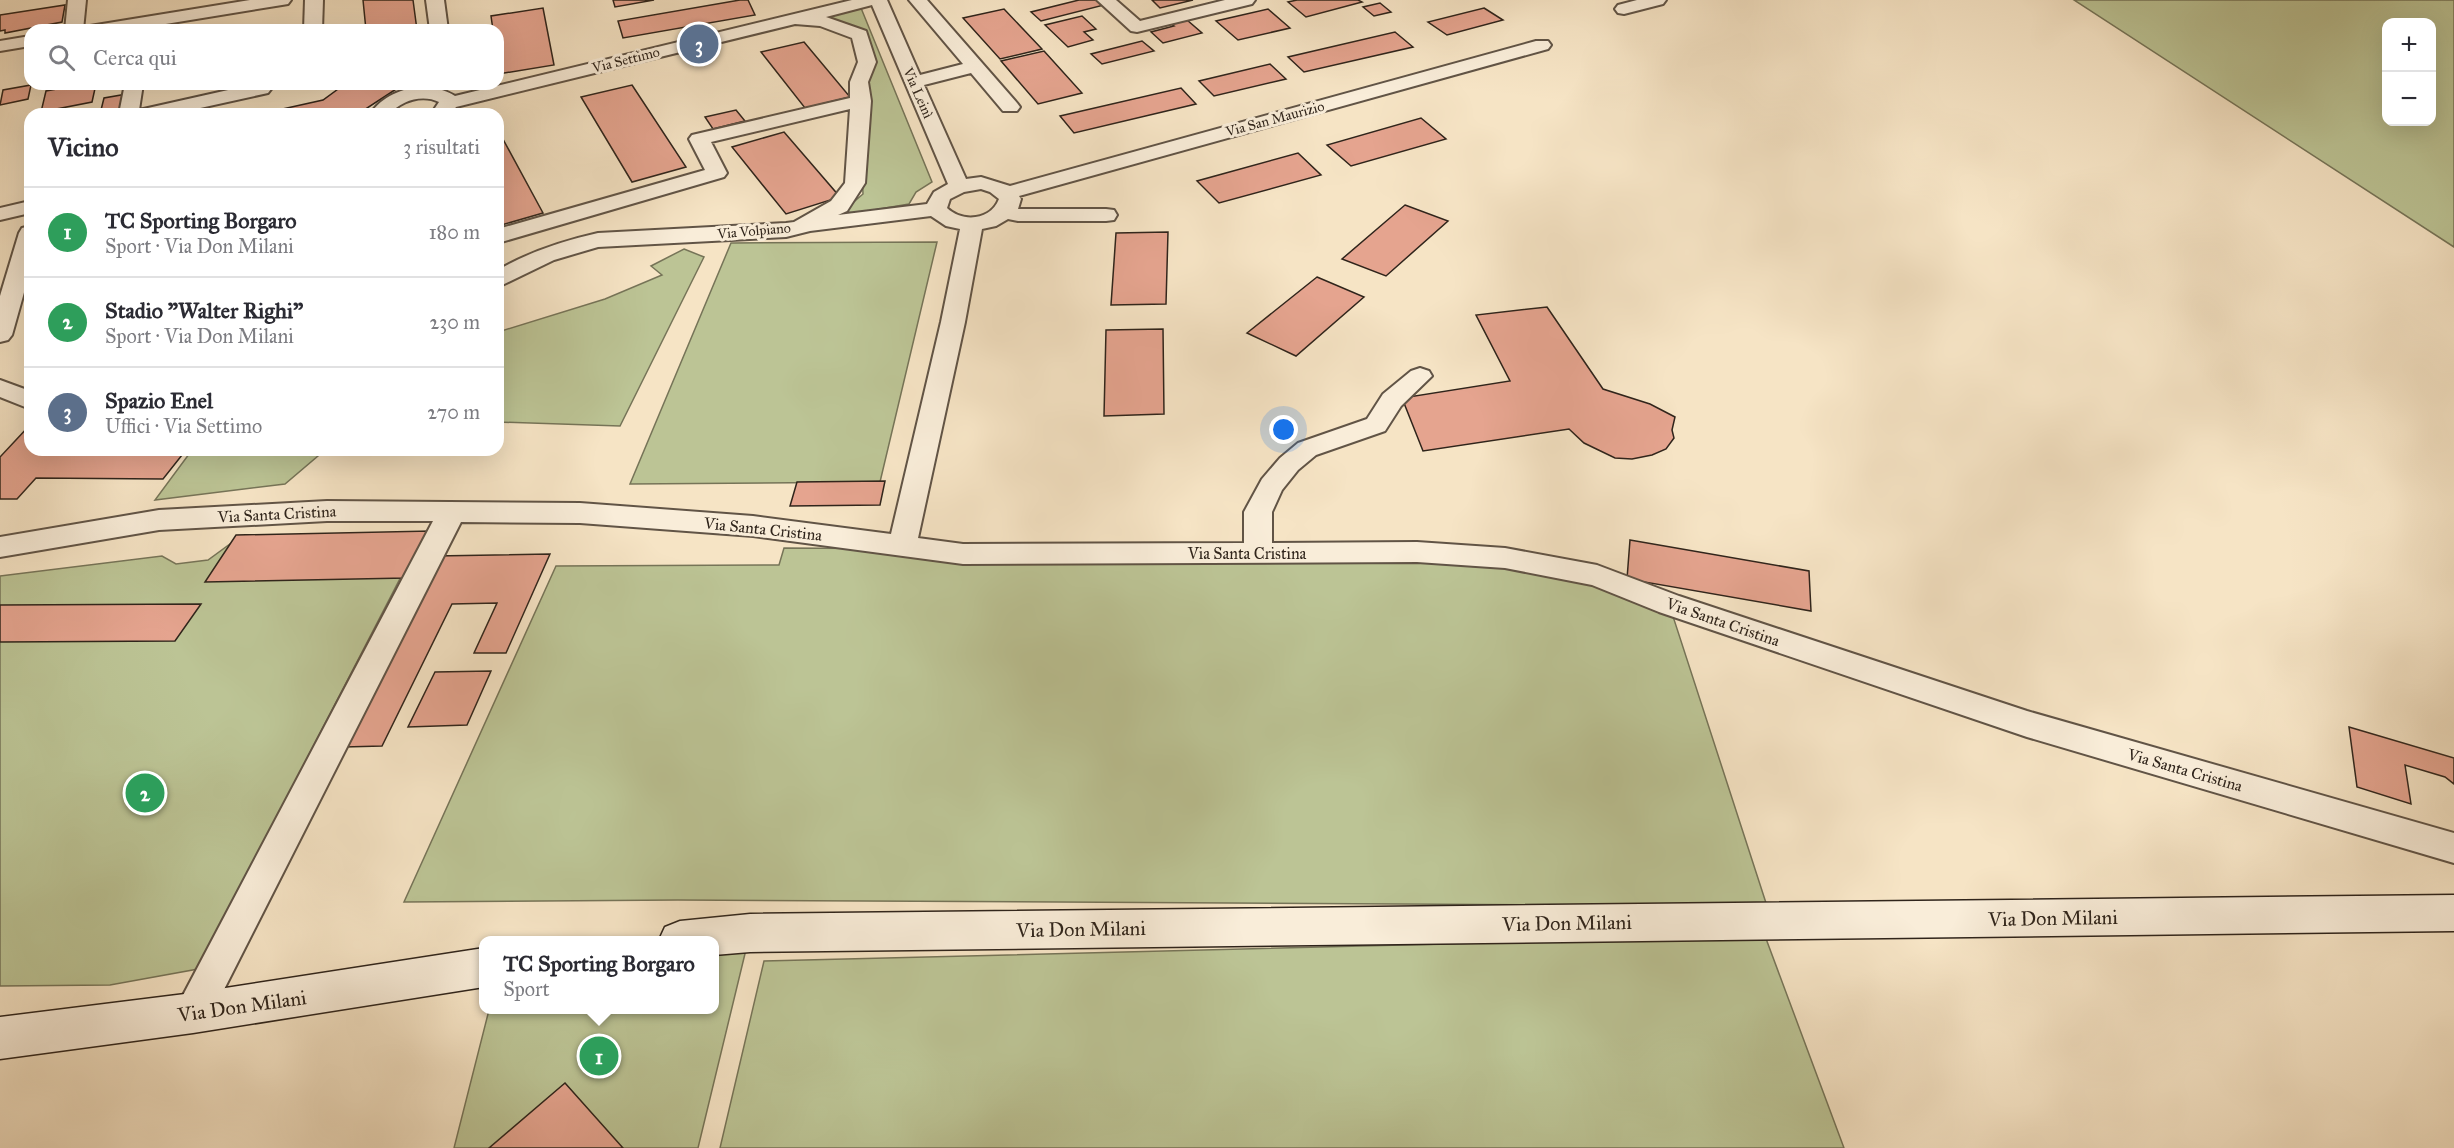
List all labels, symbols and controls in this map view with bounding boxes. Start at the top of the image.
map controls [2382,18,2436,126]
button: + [2382,18,2436,72]
pin: 3 [680,22,718,66]
search box [24,24,504,90]
icon: search [45,41,78,74]
street label: Via Settimo [589,43,662,77]
text: Cerca qui [93,44,177,71]
street label: Via Leinì [899,64,937,121]
button: − [2382,72,2436,126]
street label: Via San Maurizio [1223,98,1326,141]
text: Vicino [48,131,119,163]
text: 3 risultati [403,135,480,159]
text: TC Sporting Borgaro [105,207,297,234]
street label: Via Volpiano [716,219,791,243]
text: 1 [64,220,71,244]
text: 180 m [429,220,480,244]
text: Sport · Via Don Milani [105,234,294,258]
text: Stadio "Walter Righi" [105,297,303,324]
text: 2 [63,310,72,334]
text: 230 m [429,310,480,334]
text: Sport · Via Don Milani [105,324,294,348]
text: Spazio Enel [105,387,213,414]
text: 3 [64,400,72,424]
text: 270 m [427,400,480,424]
text: Uffici · Via Settimo [105,414,262,438]
your location [1269,415,1298,444]
street label: Via Santa Cristina [216,501,337,527]
street label: Via Santa Cristina [702,513,823,545]
street label: Via Santa Cristina [1187,544,1307,563]
street label: Via Santa Cristina [1663,593,1782,650]
street label: Via Santa Cristina [2124,744,2245,796]
pin: 2 [126,770,164,816]
street label: Via Don Milani [1987,905,2118,931]
street label: Via Don Milani [1501,910,1632,936]
street label: Via Don Milani [1015,916,1146,942]
popup [479,936,719,1014]
text: TC Sporting Borgaro [503,950,695,977]
text: Sport [503,977,549,1001]
street label: Via Don Milani [175,985,308,1027]
pin: 1 [580,1034,618,1078]

